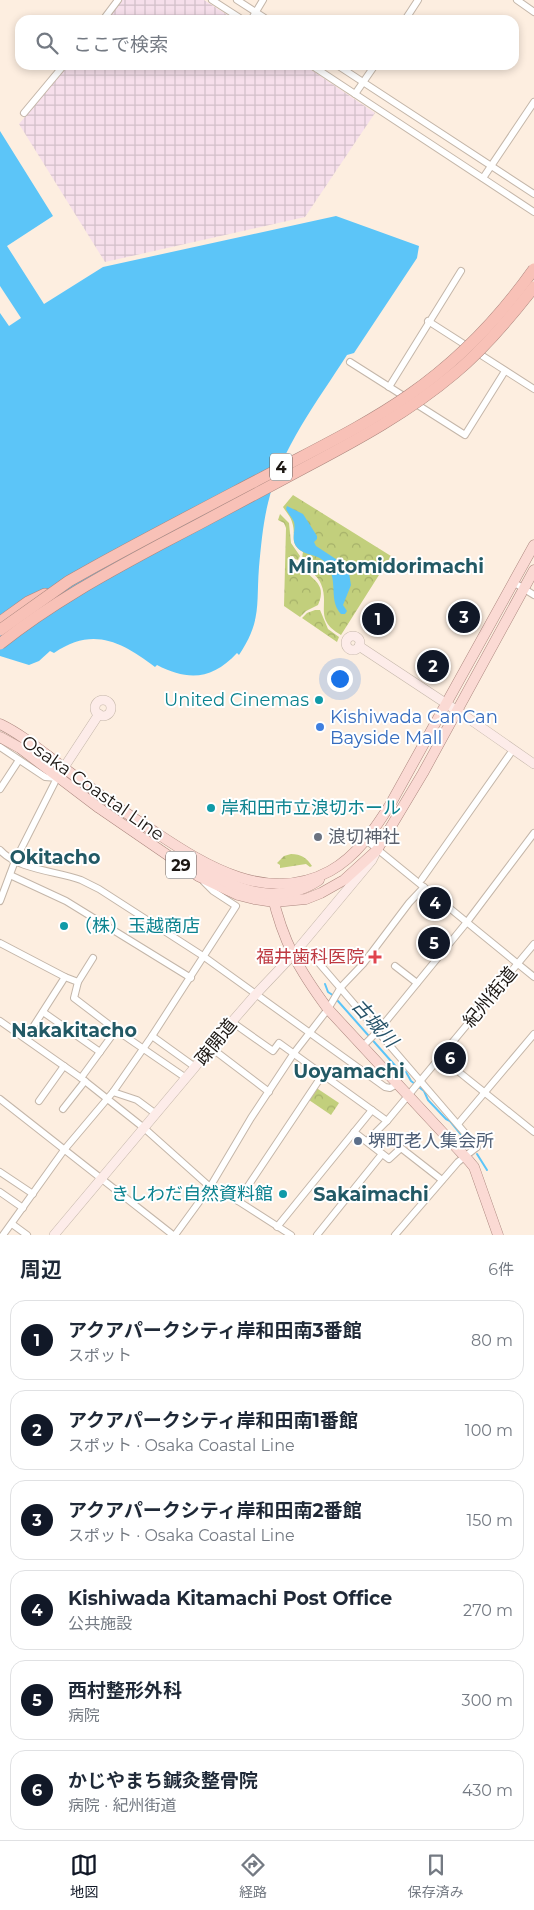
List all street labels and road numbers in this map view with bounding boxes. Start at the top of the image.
road number: 4 [270,454,292,481]
street label: Osaka Coastal Line [17,731,169,846]
road number: 29 [166,852,196,878]
street label: 紀州街道 [458,962,522,1032]
street label: 疎開道 [190,1014,242,1070]

